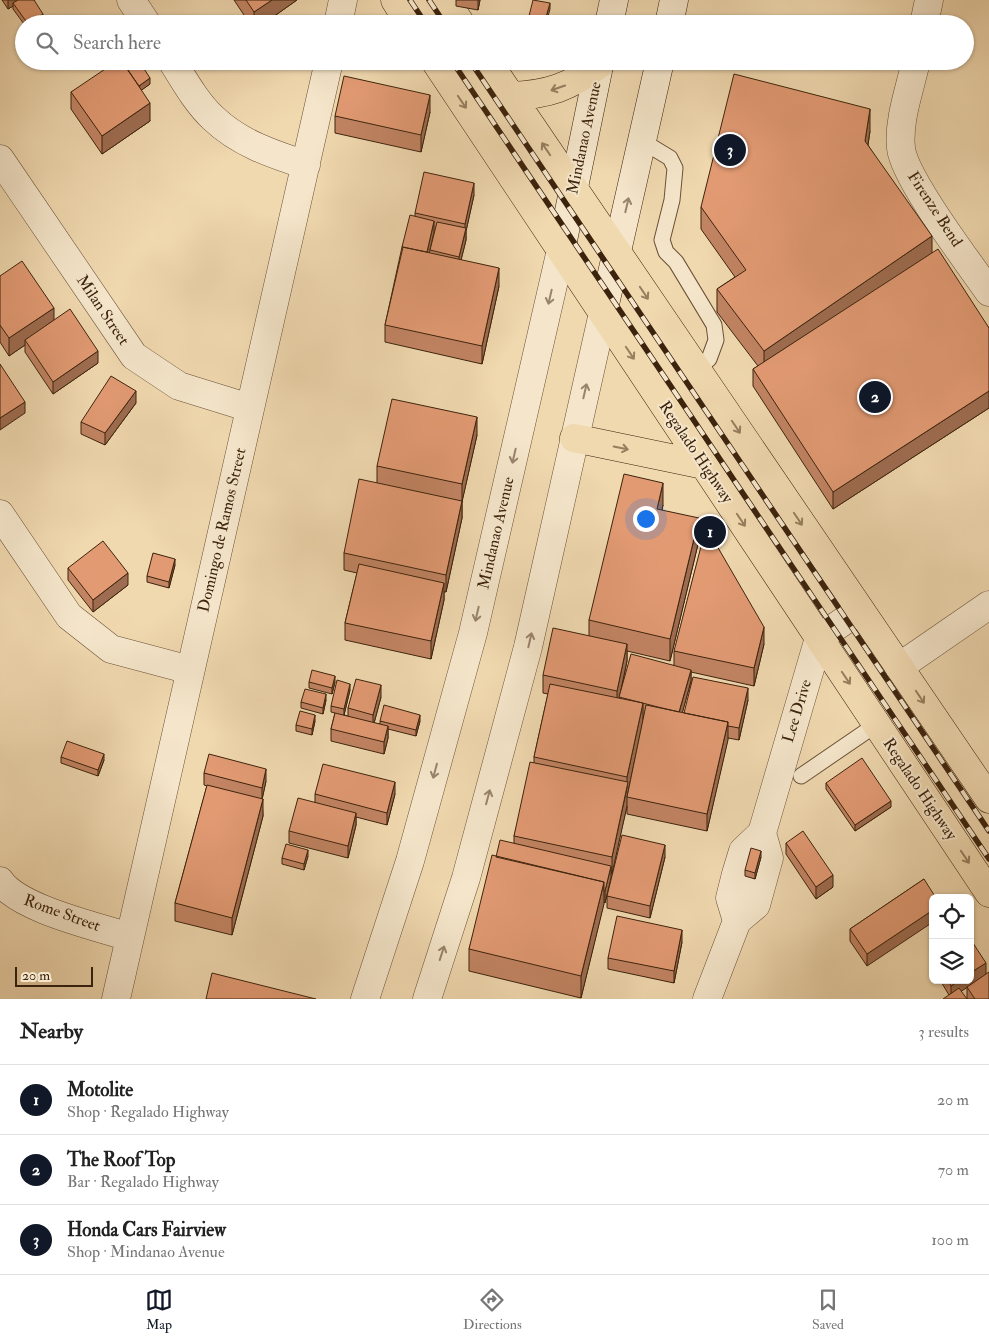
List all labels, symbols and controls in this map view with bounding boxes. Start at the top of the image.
search box [15,15,974,70]
icon: search [33,29,61,57]
text: Search here [73,31,161,55]
street label: Mindanao Avenue [562,80,606,196]
one-way arrow [550,84,566,94]
one-way arrow [457,95,468,109]
pin: 3 [714,131,746,169]
one-way arrow [541,142,551,156]
street label: Firenze Bend [903,167,967,251]
one-way arrow [623,197,632,213]
street label: Milan Street [72,271,134,349]
one-way arrow [639,285,649,299]
one-way arrow [545,289,554,305]
one-way arrow [625,346,635,360]
pin: 2 [859,378,891,416]
one-way arrow [581,383,590,399]
street label: Regalado Highway [654,397,738,508]
one-way arrow [730,420,741,434]
one-way arrow [613,444,629,453]
street label: Domingo de Ramos Street [193,446,251,614]
one-way arrow [508,447,518,463]
street label: Mindanao Avenue [473,475,519,591]
your location [633,506,659,532]
one-way arrow [794,512,804,526]
pin: 1 [694,513,726,551]
one-way arrow [736,513,746,527]
one-way arrow [472,605,481,621]
one-way arrow [526,632,535,648]
one-way arrow [841,671,851,685]
street label: Lee Drive [778,677,816,745]
one-way arrow [915,690,925,704]
street label: Regalado Highway [878,734,962,845]
one-way arrow [429,762,439,778]
one-way arrow [484,789,493,805]
one-way arrow [960,850,970,864]
street label: Rome Street [21,890,103,936]
map controls [929,894,974,984]
button: locate [929,894,974,939]
button: layers [929,939,974,984]
one-way arrow [438,945,447,961]
scale bar [15,964,92,987]
text: 20 m [22,967,50,984]
text: Nearby [20,1018,83,1045]
text: 3 results [918,1022,969,1042]
text: Motolite [67,1078,133,1102]
text: 1 [33,1090,39,1110]
text: 20 m [937,1090,969,1110]
text: Shop · Regalado Highway [67,1102,229,1122]
text: The Roof Top [67,1148,175,1172]
text: 2 [32,1160,40,1180]
text: 70 m [938,1160,969,1180]
text: Bar · Regalado Highway [67,1172,219,1192]
text: Honda Cars Fairview [67,1218,226,1242]
text: 3 [33,1230,39,1250]
text: 100 m [931,1230,969,1250]
text: Shop · Mindanao Avenue [67,1242,225,1262]
tab: Map [145,1286,173,1333]
tab: Directions [463,1286,522,1333]
tab: Saved [812,1286,844,1333]

